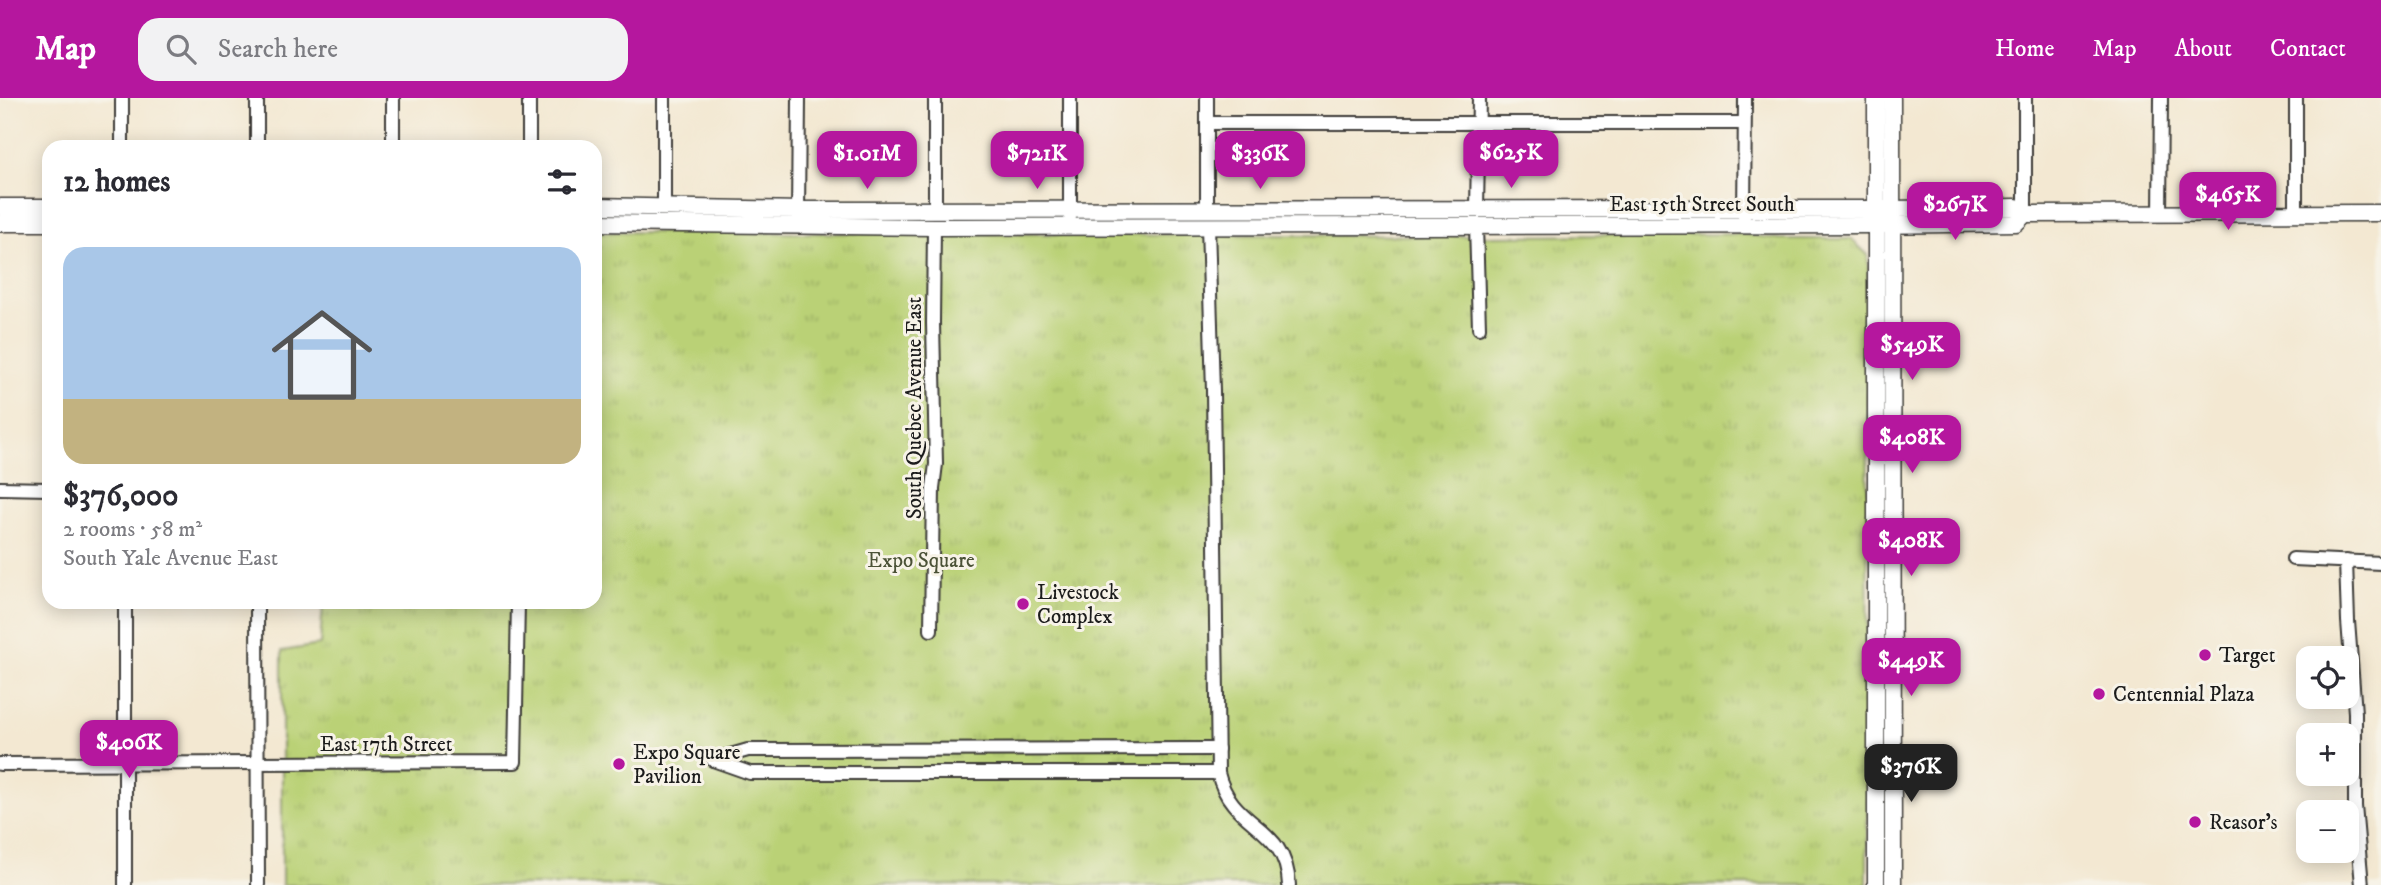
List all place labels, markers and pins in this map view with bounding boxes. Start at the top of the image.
pin: $625K [1462,130,1560,190]
pin: $1.01M [810,132,924,191]
pin: $721K [988,132,1086,191]
pin: $336K [1211,132,1309,191]
pin: $465K [2179,172,2277,232]
pin: $267K [1906,183,2004,242]
pin: $549K [1863,322,1961,382]
pin: $408K [1863,416,1961,475]
pin: $408K [1862,518,1960,578]
place label: Livestock Complex [1037,580,1119,630]
marker: Livestock Complex [1015,596,1031,612]
pin: $449K [1862,638,1960,698]
place label: Target [2219,643,2276,669]
marker: Target [2197,647,2213,663]
place label: Centennial Plaza [2113,682,2254,708]
marker: Centennial Plaza [2091,686,2107,702]
pin: $406K [80,720,178,780]
place label: Expo Square Pavilion [633,740,741,790]
pin: $376K [1862,744,1960,804]
marker: Expo Square Pavilion [611,756,627,772]
place label: Reasor's [2209,810,2278,836]
marker: Reasor's [2187,814,2203,830]

